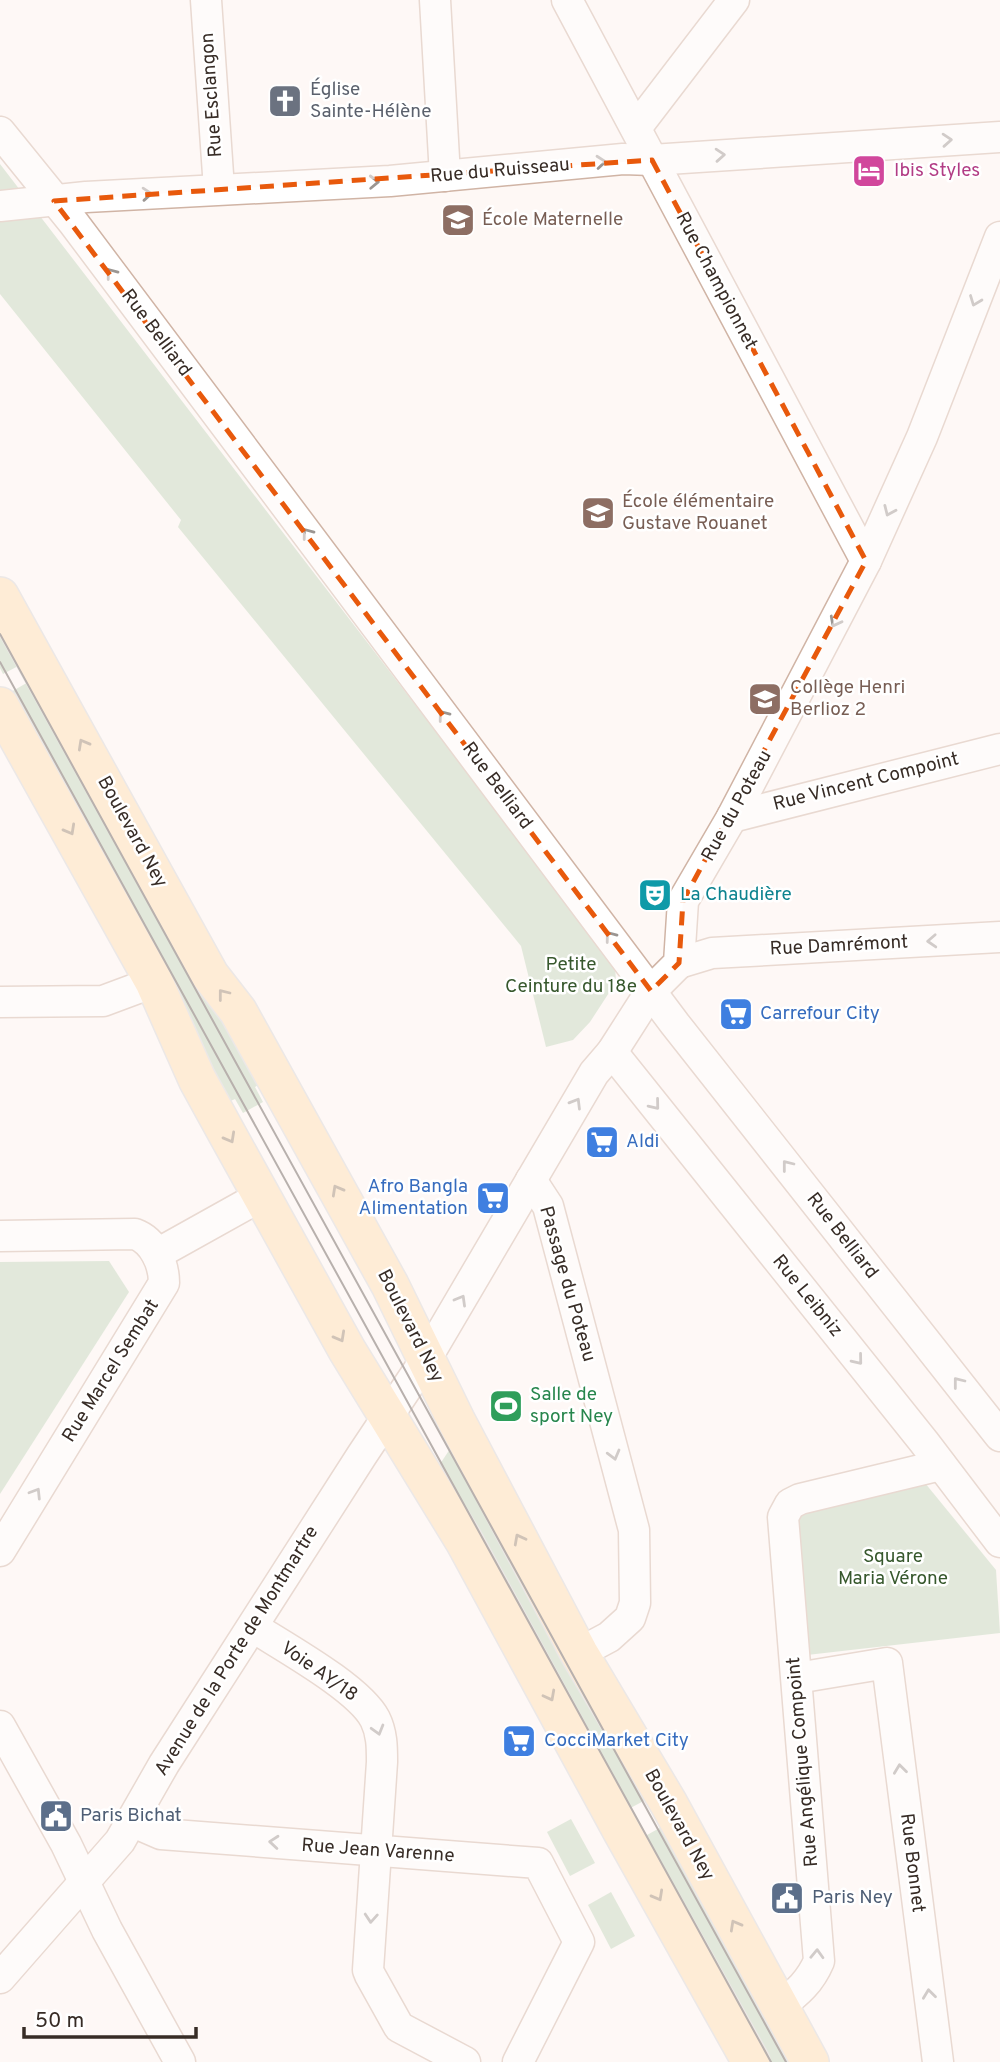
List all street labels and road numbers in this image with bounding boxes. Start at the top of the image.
street label: Rue Esclangon [196,32,228,158]
street label: Rue du Ruisseau [429,153,571,189]
street label: Rue Championnet [670,208,762,354]
street label: Rue Belliard [115,285,197,381]
street label: Rue Belliard [456,738,538,834]
street label: Rue du Poteau [697,746,777,866]
street label: Rue Vincent Compoint [771,747,961,817]
street label: Boulevard Ney [91,772,173,892]
street label: Rue Damrémont [769,930,909,962]
street label: Rue Belliard [801,1188,883,1284]
street label: Passage du Poteau [533,1203,601,1365]
street label: Rue Leibniz [767,1250,847,1342]
street label: Boulevard Ney [371,1265,449,1387]
street label: Rue Marcel Sembat [57,1295,165,1447]
street label: Avenue de la Porte de Montmartre [150,1522,324,1780]
street label: Voie AY/18 [276,1637,362,1707]
street label: Rue Angélique Compoint [782,1656,824,1868]
street label: Boulevard Ney [638,1765,720,1885]
street label: Rue Bonnet [894,1812,930,1914]
street label: Rue Jean Varenne [301,1834,455,1868]

